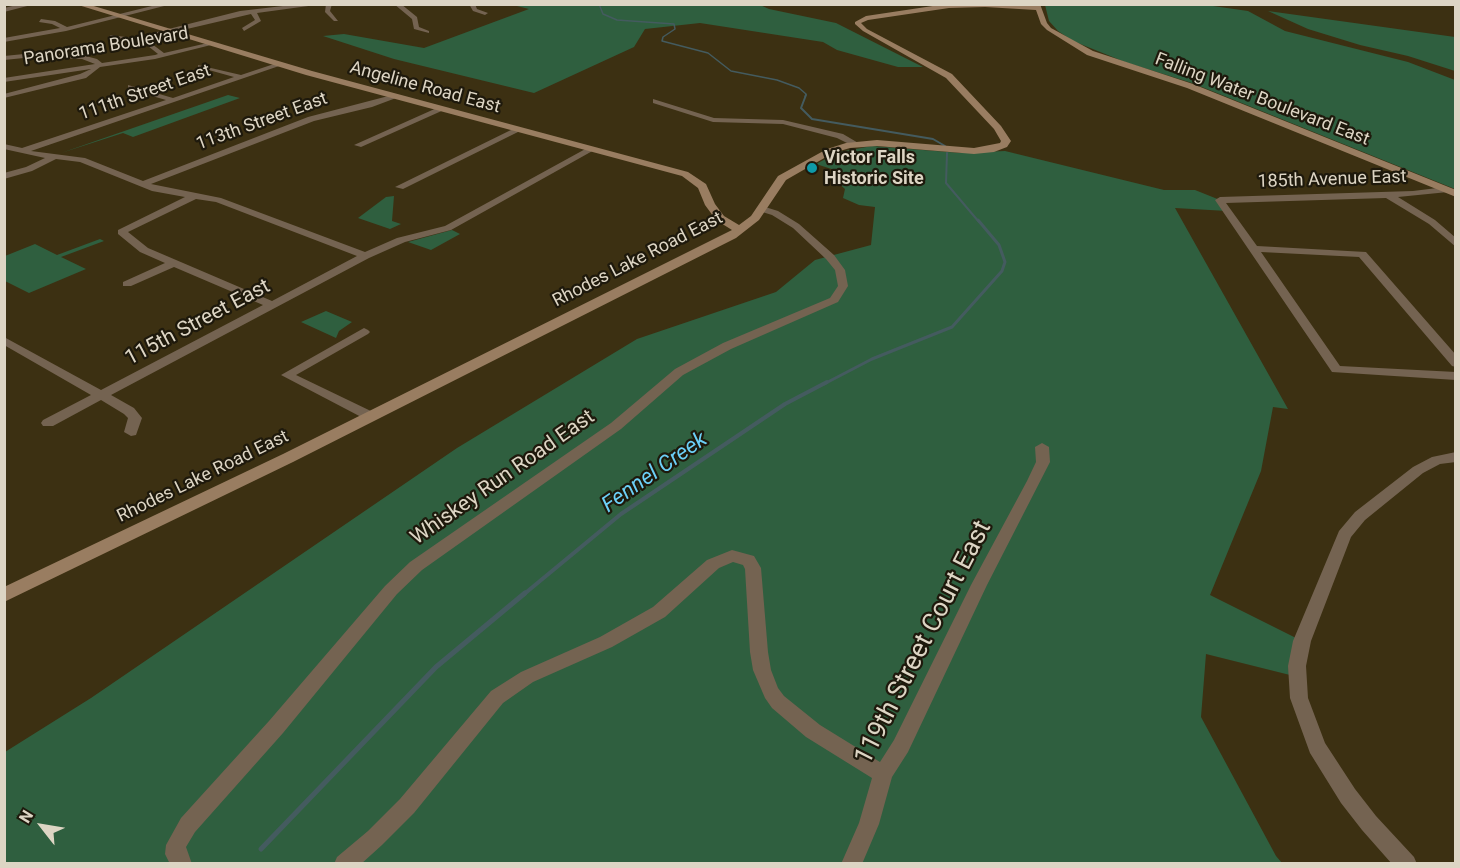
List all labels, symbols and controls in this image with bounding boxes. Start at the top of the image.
street label: Panorama Boulevard [22,23,190,71]
street label: Falling Water Boulevard East [1152,49,1372,151]
street label: Angeline Road East [347,58,503,118]
street label: 111th Street East [76,60,214,126]
street label: 113th Street East [194,88,330,156]
place label: Victor Falls Historic Site [824,147,924,190]
marker: Victor Falls Historic Site [805,161,819,175]
street label: 185th Avenue East [1257,167,1407,193]
street label: Rhodes Lake Road East [549,208,727,312]
street label: 115th Street East [121,274,275,372]
street label: Whiskey Run Road East [406,405,600,551]
street label: Rhodes Lake Road East [114,426,292,528]
water label: Fennel Creek [597,427,713,519]
street label: 119th Street Court East [849,516,999,770]
north arrow [12,796,72,856]
text: N [15,807,37,826]

